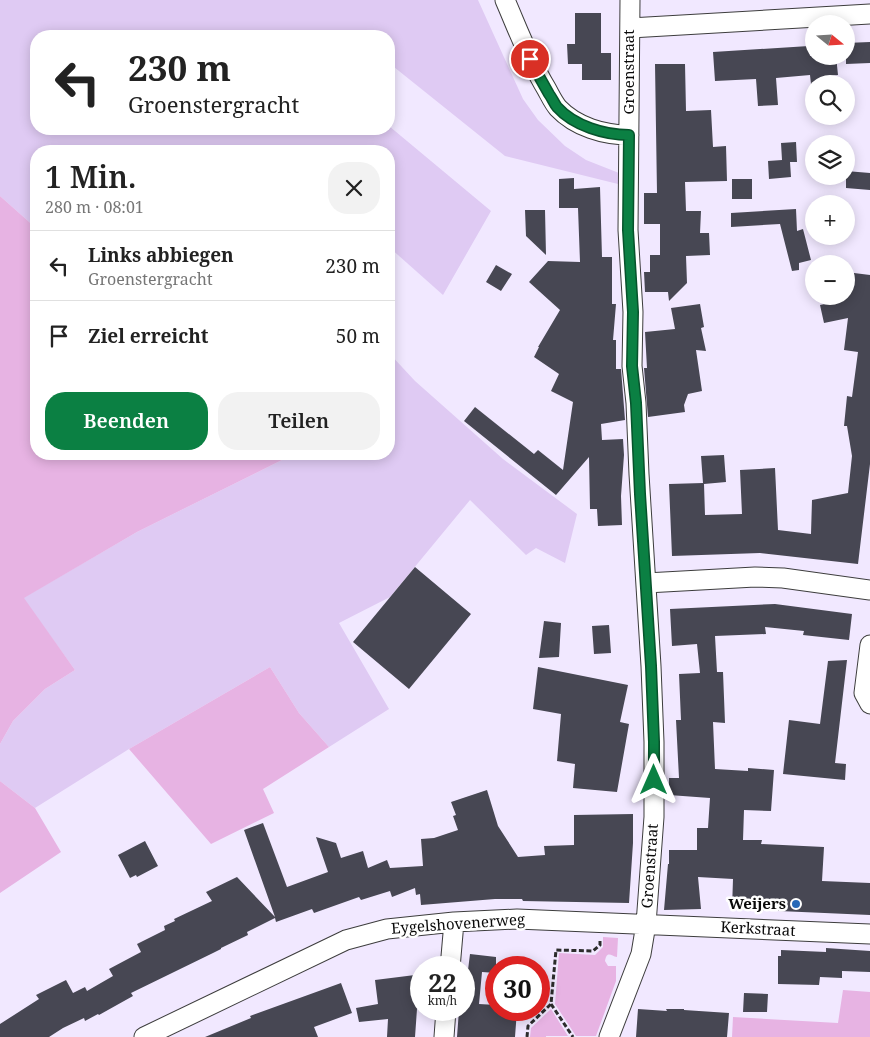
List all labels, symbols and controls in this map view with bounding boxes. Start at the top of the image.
north arrow [805,15,855,65]
map controls [805,15,855,305]
street label: Groenstraat [618,29,638,115]
pin [509,38,551,80]
text: 230 m [128,44,231,91]
icon: arrive [516,45,544,73]
icon: left [45,50,110,115]
button: search [805,75,855,125]
text: Groenstergracht [128,89,299,119]
button: layers [805,135,855,185]
text: 1 Min. [45,156,136,197]
button: close [328,162,380,214]
button: + [805,195,855,245]
text: 280 m · 08:01 [45,196,144,218]
text: Links abbiegen [88,242,234,268]
icon: left [45,252,73,280]
text: 230 m [325,253,380,279]
button: − [805,255,855,305]
text: Groenstergracht [88,268,213,290]
icon: arrive [45,322,73,350]
text: Ziel erreicht [88,323,209,349]
text: 50 m [336,323,380,349]
button: Beenden [45,392,208,450]
button: Teilen [218,392,380,450]
position arrow [627,753,679,805]
street label: Groenstraat [636,823,662,909]
place label: Weijers [728,893,786,913]
marker: Weijers [790,898,802,910]
street label: Eygelshovenerweg [390,908,525,938]
street label: Kerkstraat [720,916,796,940]
speed limit sign: 30 [485,956,550,1021]
text: 22 [428,965,457,999]
text: km/h [428,992,457,1009]

